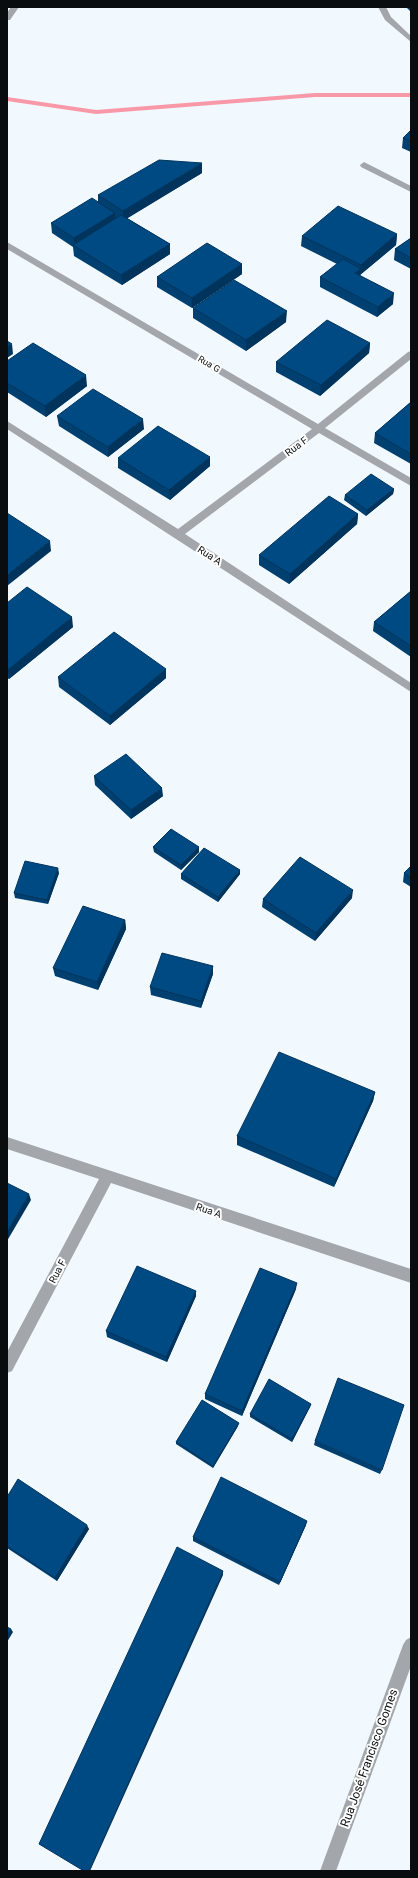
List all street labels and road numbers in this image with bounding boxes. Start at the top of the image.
street label: Rua G [196,354,222,374]
street label: Rua F [283,434,310,458]
street label: Rua A [196,544,224,567]
street label: Rua A [195,1201,223,1220]
street label: Rua F [47,1257,68,1285]
street label: Rua José Francisco Gomes [338,1687,400,1829]

